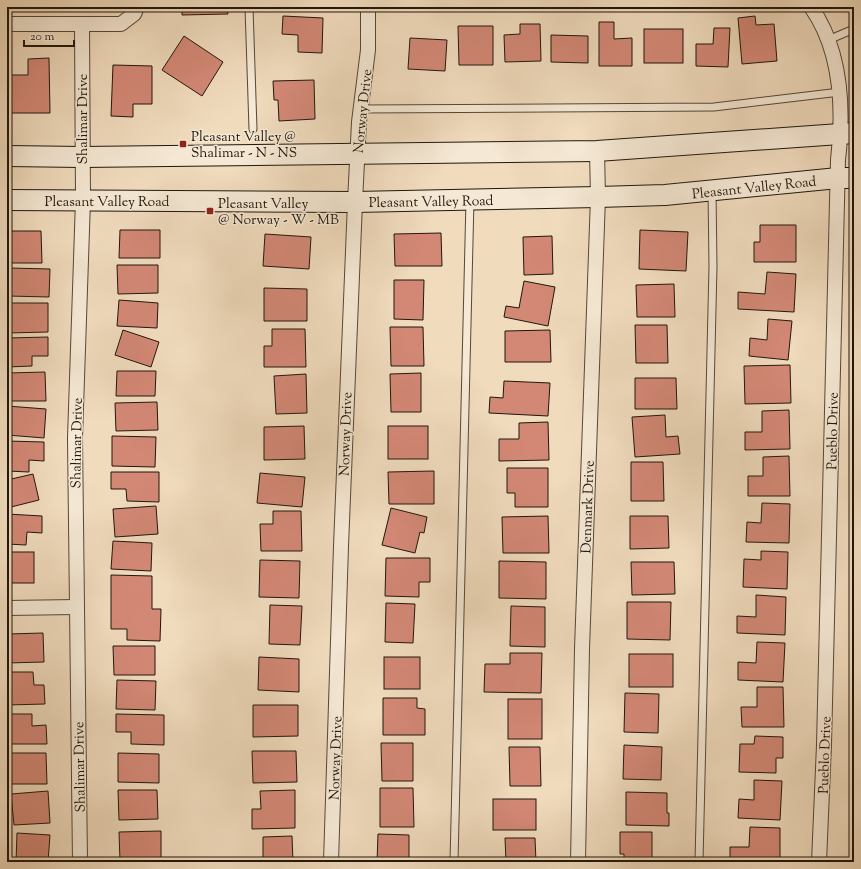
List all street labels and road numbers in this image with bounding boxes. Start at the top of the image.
street label: Norway Drive [350,68,378,154]
street label: Shalimar Drive [74,74,94,164]
street label: Pleasant Valley Road [691,173,817,205]
street label: Pleasant Valley Road [368,192,494,214]
street label: Pleasant Valley Road [45,193,170,213]
street label: Norway Drive [336,392,358,477]
street label: Pueblo Drive [823,392,845,470]
street label: Shalimar Drive [67,398,89,489]
street label: Denmark Drive [577,460,601,554]
street label: Norway Drive [326,716,348,801]
street label: Pueblo Drive [815,716,837,794]
street label: Shalimar Drive [70,721,92,812]

